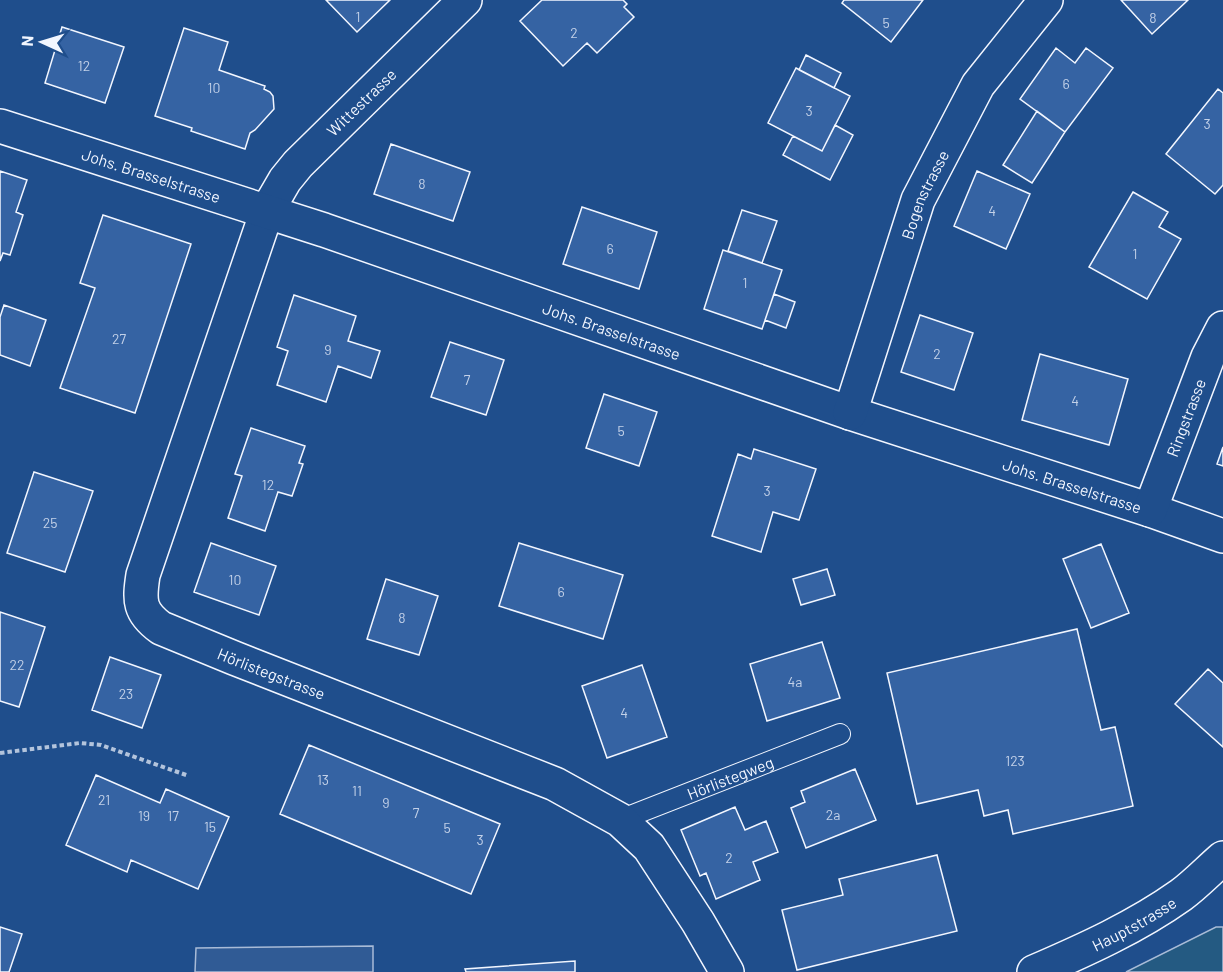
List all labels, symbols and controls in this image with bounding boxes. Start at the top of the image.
house number: 1 [356,8,360,25]
house number: 8 [1149,9,1157,26]
north arrow [12,12,72,72]
house number: 5 [882,14,890,31]
house number: 2 [570,24,578,41]
text: N [17,35,36,47]
house number: 12 [78,57,90,74]
street label: Wittestrasse [322,64,400,140]
house number: 6 [1062,75,1070,92]
house number: 10 [208,79,220,96]
house number: 3 [805,102,813,119]
house number: 3 [1203,115,1211,132]
street label: Johs. Brasselstrasse [80,143,223,206]
street label: Bogenstrasse [897,147,952,241]
house number: 8 [418,175,426,192]
house number: 4 [988,202,996,219]
house number: 6 [606,240,614,257]
house number: 1 [1133,245,1137,262]
house number: 1 [743,274,747,291]
street label: Johs. Brasselstrasse [540,297,683,363]
house number: 27 [112,330,126,347]
house number: 9 [324,341,332,358]
house number: 2 [933,345,941,362]
house number: 7 [464,371,471,388]
street label: Ringstrasse [1162,376,1209,459]
house number: 4 [1071,392,1079,409]
house number: 5 [617,422,625,439]
street label: Johs. Brasselstrasse [1001,454,1144,516]
house number: 12 [262,476,274,493]
house number: 3 [763,482,771,499]
house number: 25 [43,514,57,531]
house number: 10 [229,571,241,588]
house number: 6 [557,583,565,600]
house number: 8 [398,609,406,626]
street label: Hörlistegstrasse [215,643,328,702]
house number: 22 [9,656,25,673]
house number: 4a [788,673,802,690]
house number: 23 [119,685,133,702]
house number: 4 [620,704,628,721]
street label: Hörlistegweg [684,752,776,803]
house number: 123 [1005,752,1025,769]
house number: 13 [317,771,329,788]
house number: 11 [352,782,362,799]
house number: 21 [98,791,110,808]
house number: 9 [382,794,390,811]
house number: 7 [413,804,420,821]
house number: 2a [826,806,840,823]
house number: 19 [138,807,150,824]
house number: 17 [167,807,179,824]
house number: 15 [204,818,216,835]
house number: 5 [443,819,451,836]
house number: 3 [476,831,484,848]
house number: 2 [725,849,733,866]
street label: Hauptstrasse [1089,892,1179,954]

